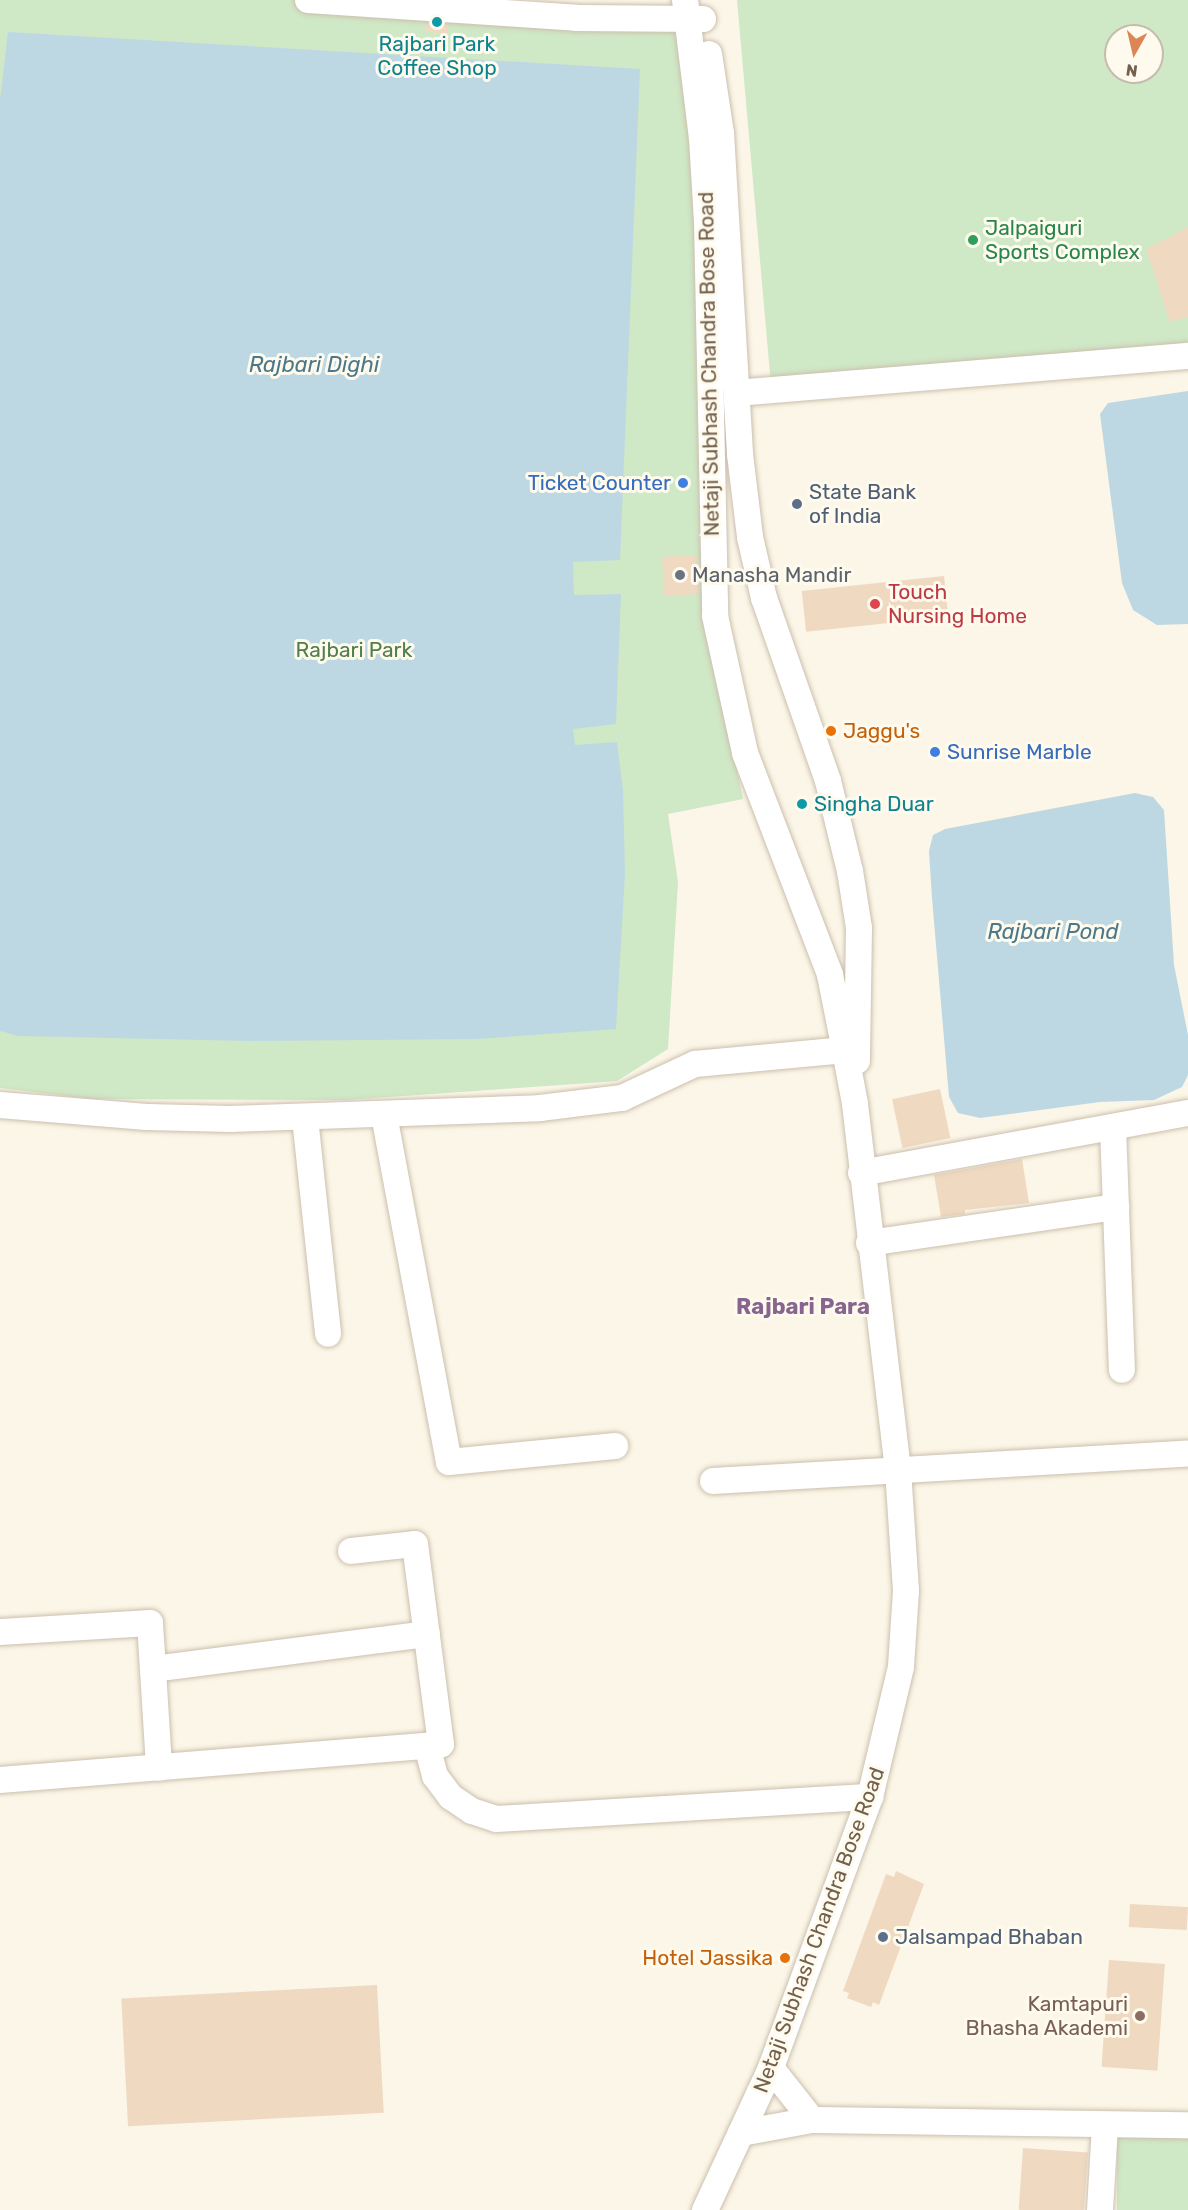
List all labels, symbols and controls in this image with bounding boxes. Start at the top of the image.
marker: Rajbari Park Coffee Shop [430,15,444,29]
north arrow [1104,24,1164,84]
place label: Rajbari Park Coffee Shop [377,31,497,81]
text: N [1125,60,1139,81]
street label: Netaji Subhash Chandra Bose Road [693,191,725,537]
place label: Jalpaiguri Sports Complex [985,215,1140,265]
marker: Jalpaiguri Sports Complex [966,233,980,247]
water label: Rajbari Dighi [249,352,379,378]
place label: Ticket Counter [528,470,671,496]
marker: Ticket Counter [676,476,690,490]
place label: State Bank of India [809,479,916,529]
marker: State Bank of India [790,497,804,511]
place label: Manasha Mandir [692,562,851,588]
marker: Manasha Mandir [673,568,687,582]
place label: Touch Nursing Home [888,579,1027,629]
marker: Touch Nursing Home [866,595,884,613]
park label: Rajbari Park [296,637,412,663]
place label: Jaggu's [843,718,920,744]
marker: Jaggu's [824,724,838,738]
place label: Sunrise Marble [947,739,1092,765]
marker: Sunrise Marble [928,745,942,759]
place label: Singha Duar [814,791,934,817]
marker: Singha Duar [795,797,809,811]
water label: Rajbari Pond [987,919,1119,945]
district label: Rajbari Para [736,1294,870,1320]
street label: Netaji Subhash Chandra Bose Road [748,1764,890,2096]
place label: Jalsampad Bhaban [895,1924,1083,1950]
marker: Jalsampad Bhaban [876,1930,890,1944]
place label: Hotel Jassika [642,1945,773,1971]
marker: Hotel Jassika [778,1951,792,1965]
place label: Kamtapuri Bhasha Akademi [965,1991,1128,2041]
marker: Kamtapuri Bhasha Akademi [1133,2009,1147,2023]

